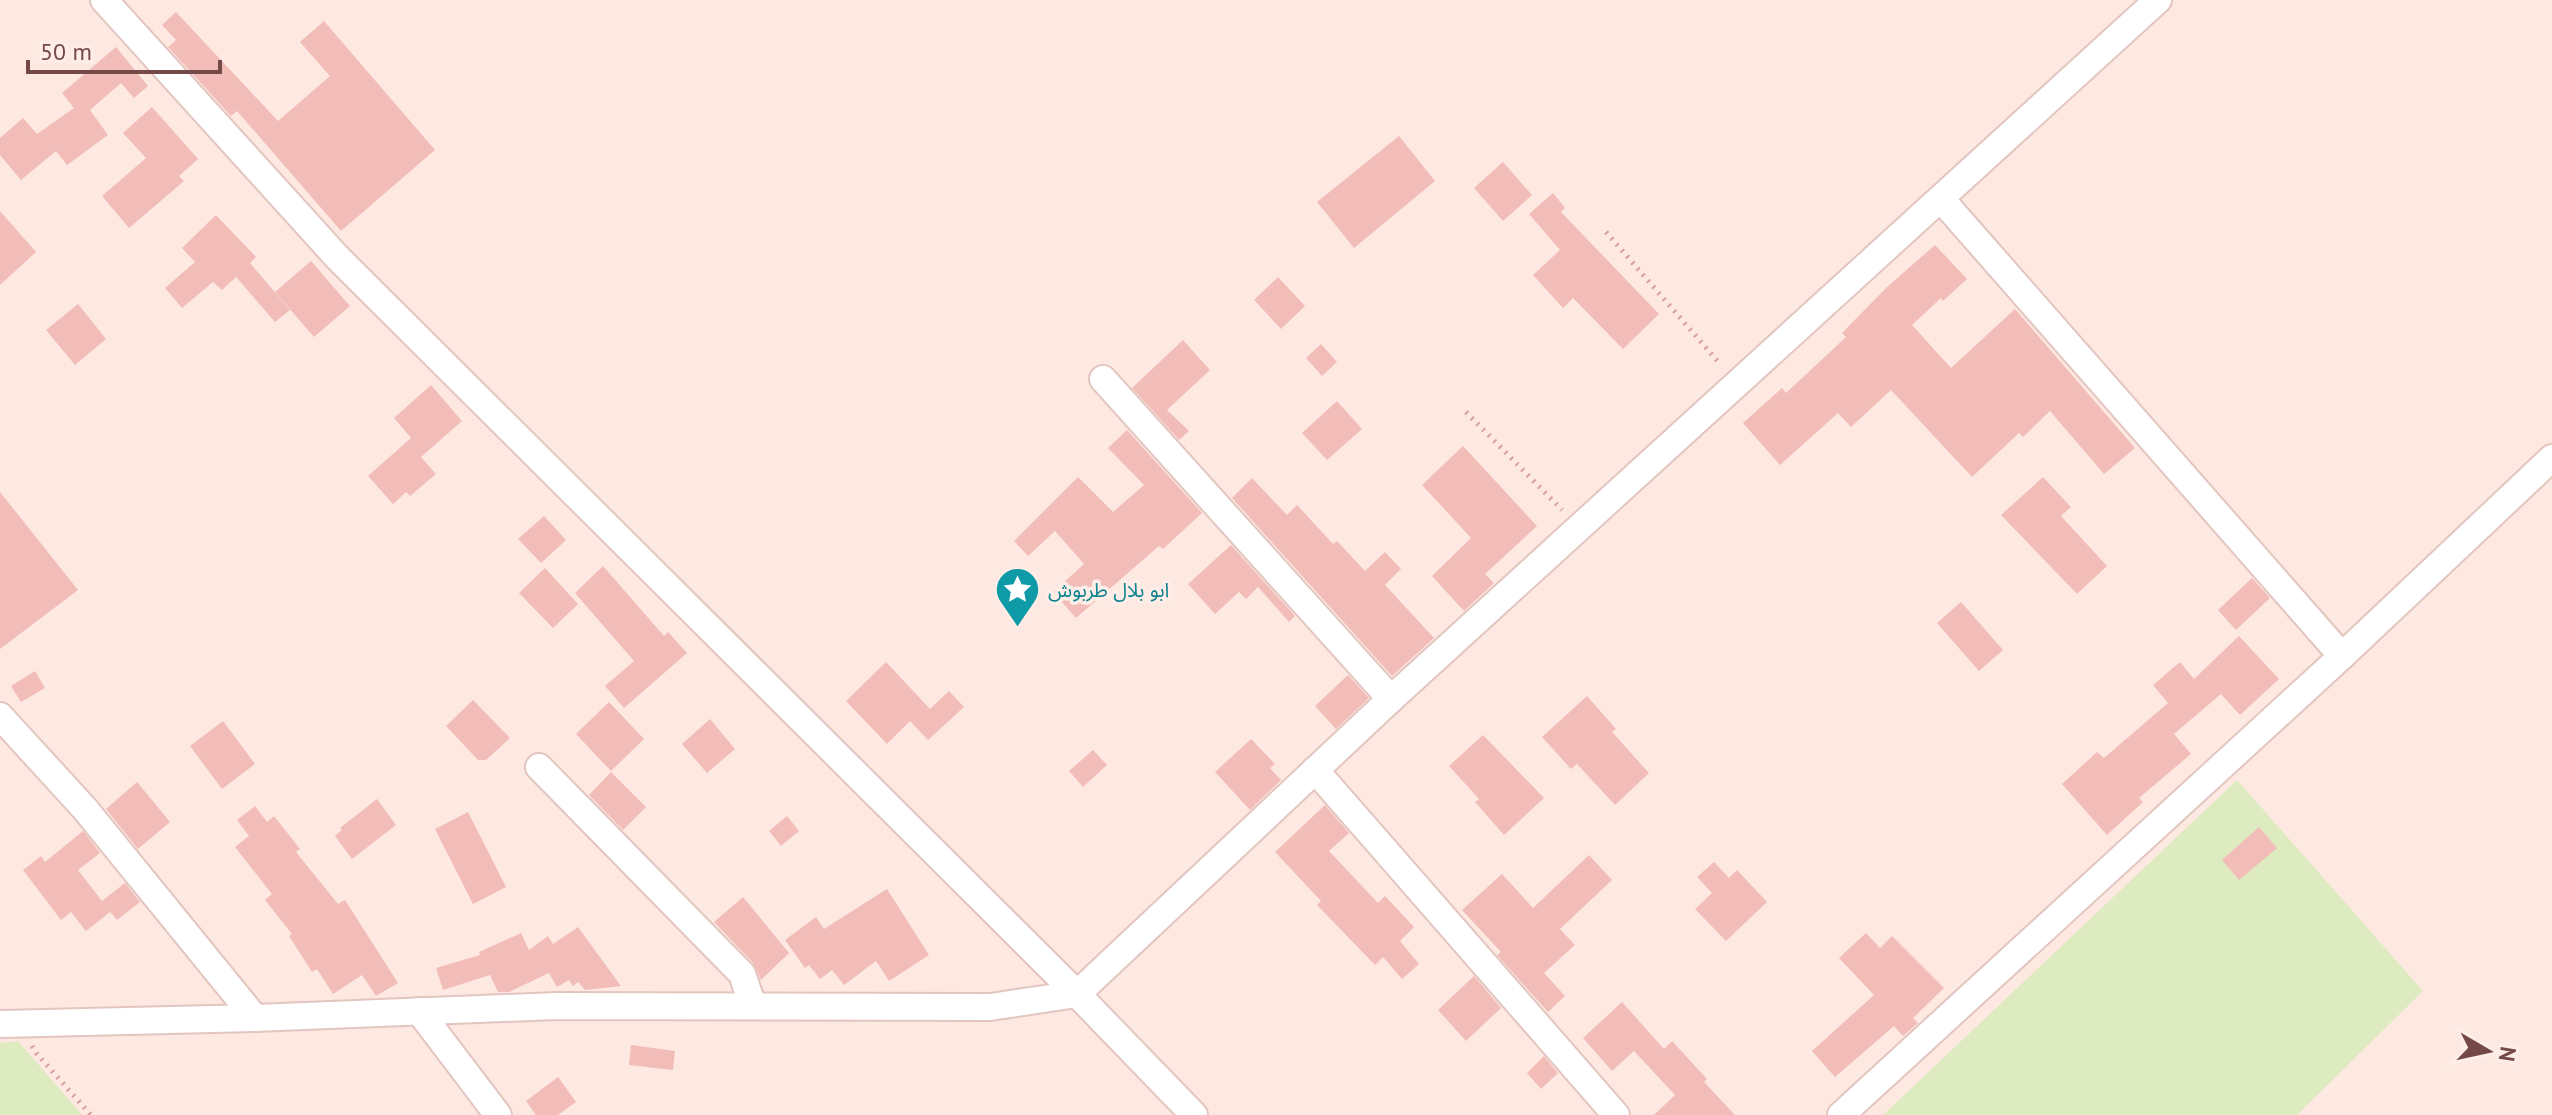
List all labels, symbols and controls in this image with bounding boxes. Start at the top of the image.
scale bar [28,24,220,74]
text: 50 m [40,36,92,67]
place icon: ابو بلال طربوش [993,566,1041,629]
place label: ابو بلال طربوش [1048,577,1169,603]
north arrow [2448,1011,2528,1091]
text: N [2493,1045,2523,1063]

